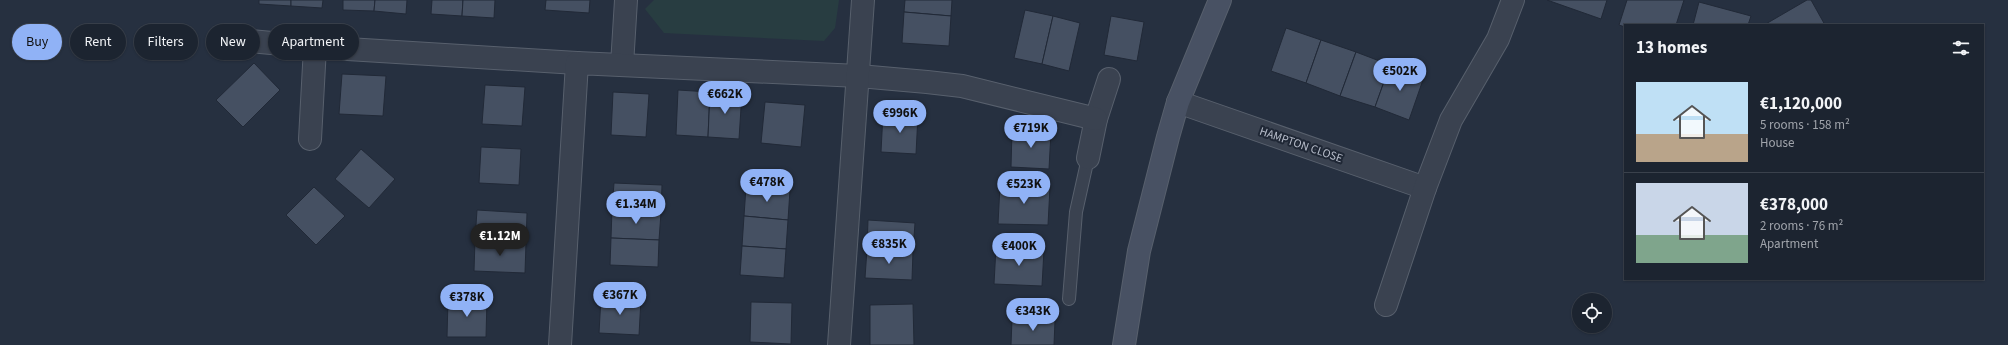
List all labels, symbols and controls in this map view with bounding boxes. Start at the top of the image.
chip: Buy [12,24,62,60]
chip: Rent [70,24,126,60]
chip: Filters [134,24,198,60]
chip: New [206,24,260,60]
chip: Apartment [268,24,359,60]
text: 13 homes [1636,36,1707,60]
icon: filters [1950,37,1972,59]
pin: €502K [1372,58,1428,92]
text: €502K [1382,62,1418,80]
pin: €662K [697,81,753,115]
text: €662K [707,85,743,103]
text: €1,120,000 [1760,92,1842,116]
icon: home [1668,98,1716,146]
pin: €996K [872,100,928,134]
text: €996K [882,104,918,122]
pin: €719K [1003,115,1059,149]
text: 5 rooms · 158 m² [1760,116,1850,134]
text: €719K [1013,119,1049,137]
street label: HAMPTON CLOSE [1257,123,1345,167]
text: House [1760,134,1795,152]
pin: €478K [739,169,795,203]
pin: €523K [996,171,1052,205]
text: €478K [749,173,785,191]
text: €523K [1006,175,1042,193]
pin: €1.34M [603,191,669,225]
text: €378,000 [1760,193,1828,217]
text: €1.34M [615,195,657,213]
icon: home [1668,199,1716,247]
text: 2 rooms · 76 m² [1760,217,1843,235]
pin: €1.12M [467,223,533,257]
text: €1.12M [479,227,521,245]
pin: €835K [861,231,917,265]
pin: €400K [991,233,1047,267]
text: €835K [871,235,907,253]
text: Apartment [1760,235,1818,253]
text: €400K [1001,237,1037,255]
pin: €367K [592,282,648,316]
pin: €378K [439,284,495,318]
text: €367K [602,286,638,304]
text: €378K [449,288,485,306]
map controls [1572,293,1612,333]
button: locate [1572,293,1612,333]
pin: €343K [1005,298,1061,332]
text: €343K [1015,302,1051,320]

